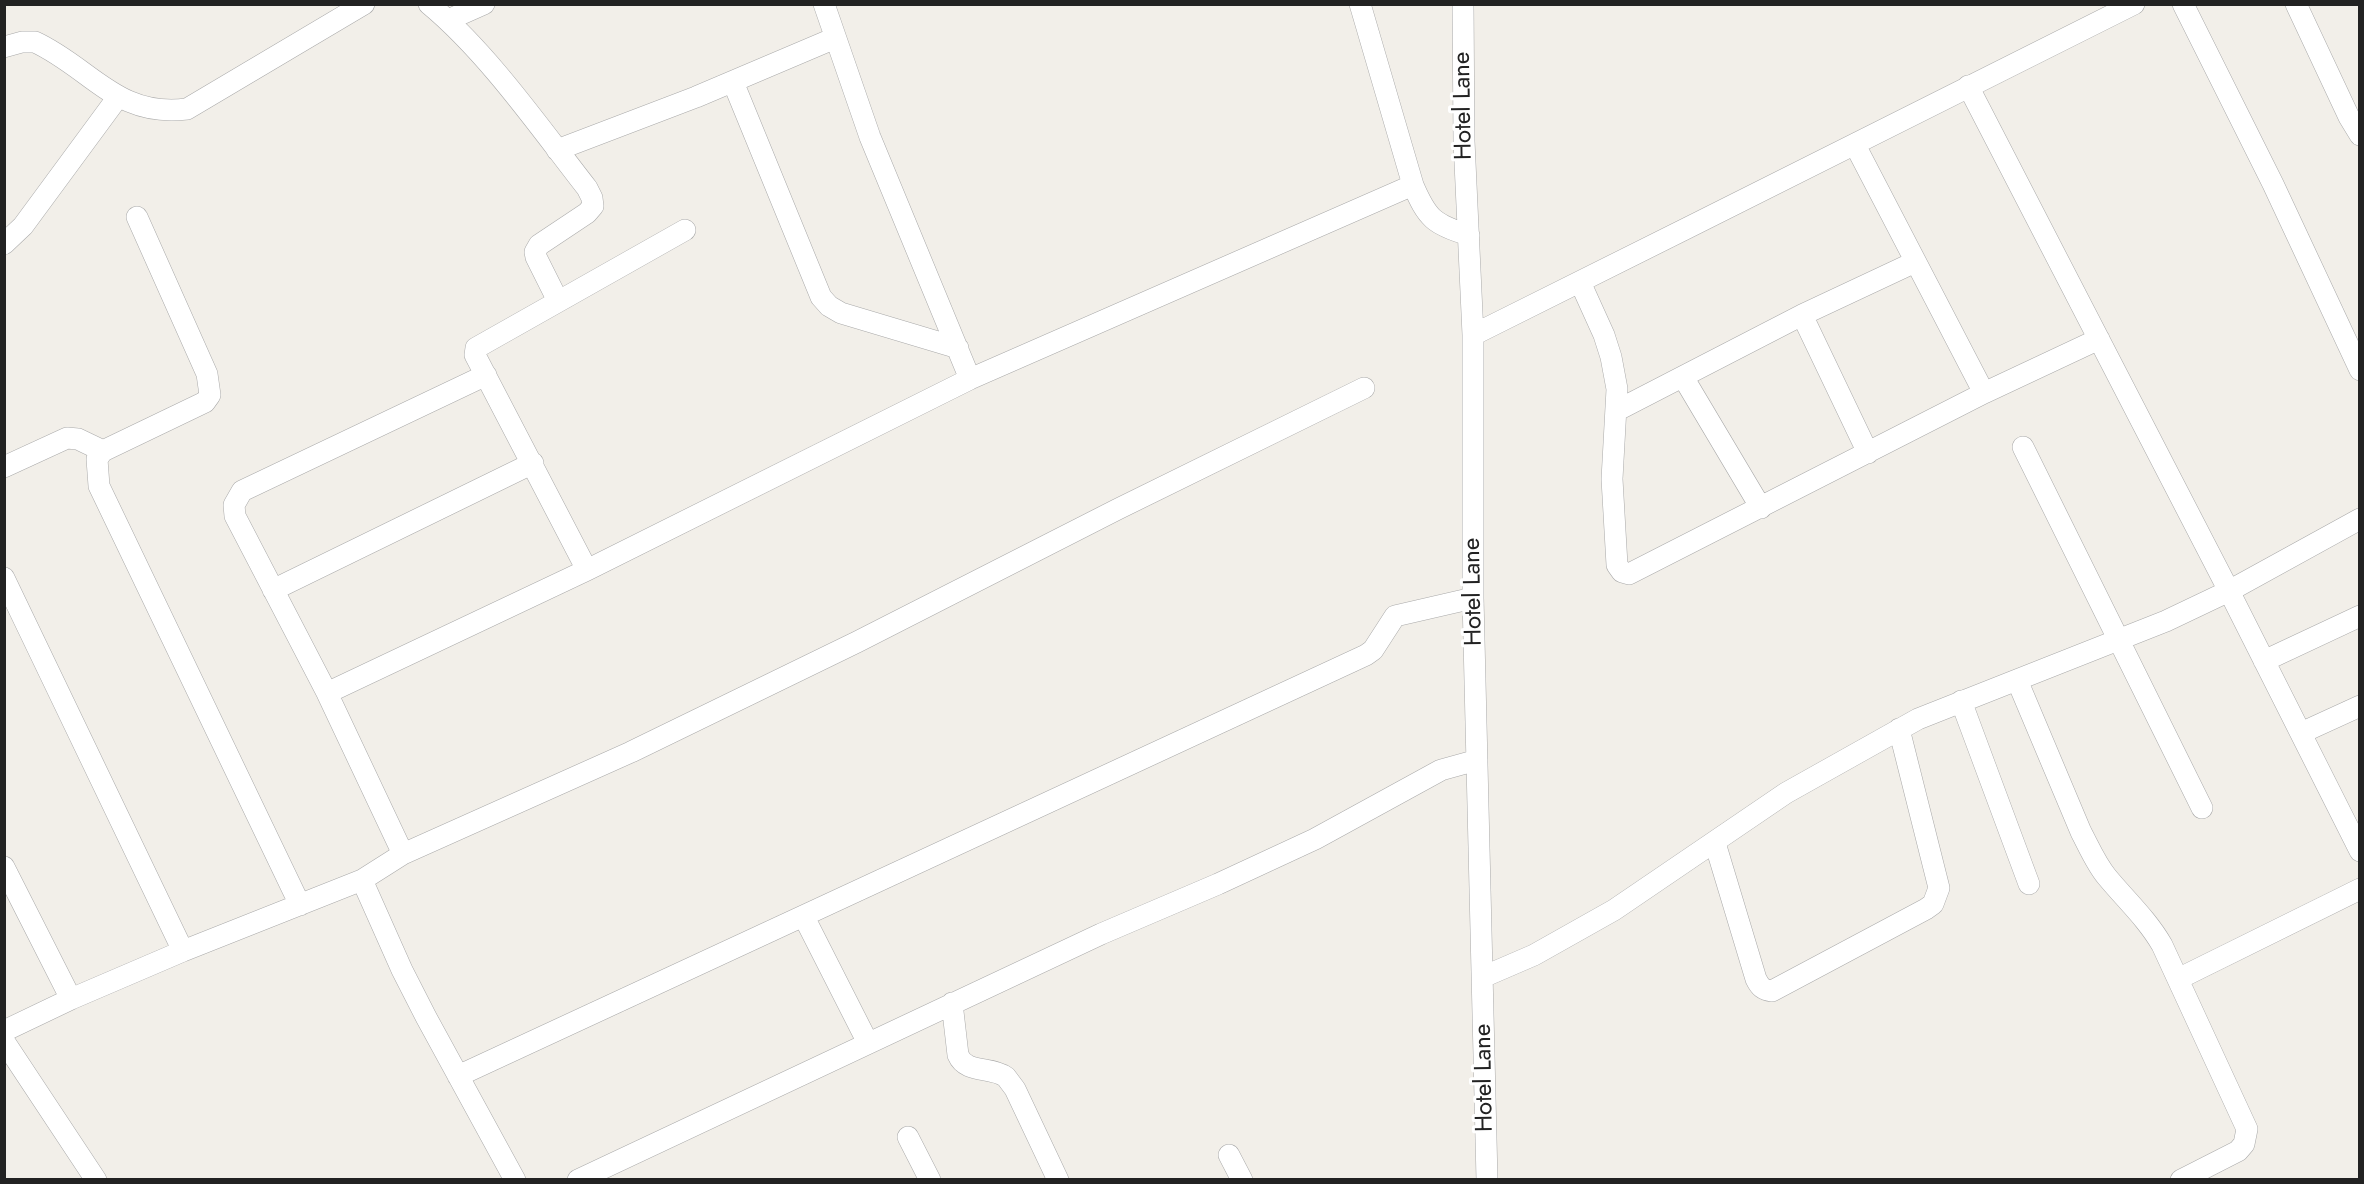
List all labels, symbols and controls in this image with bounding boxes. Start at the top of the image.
street label: Hotel Lane [1449,52,1479,160]
street label: Hotel Lane [1459,538,1489,646]
street label: Hotel Lane [1470,1024,1500,1132]

